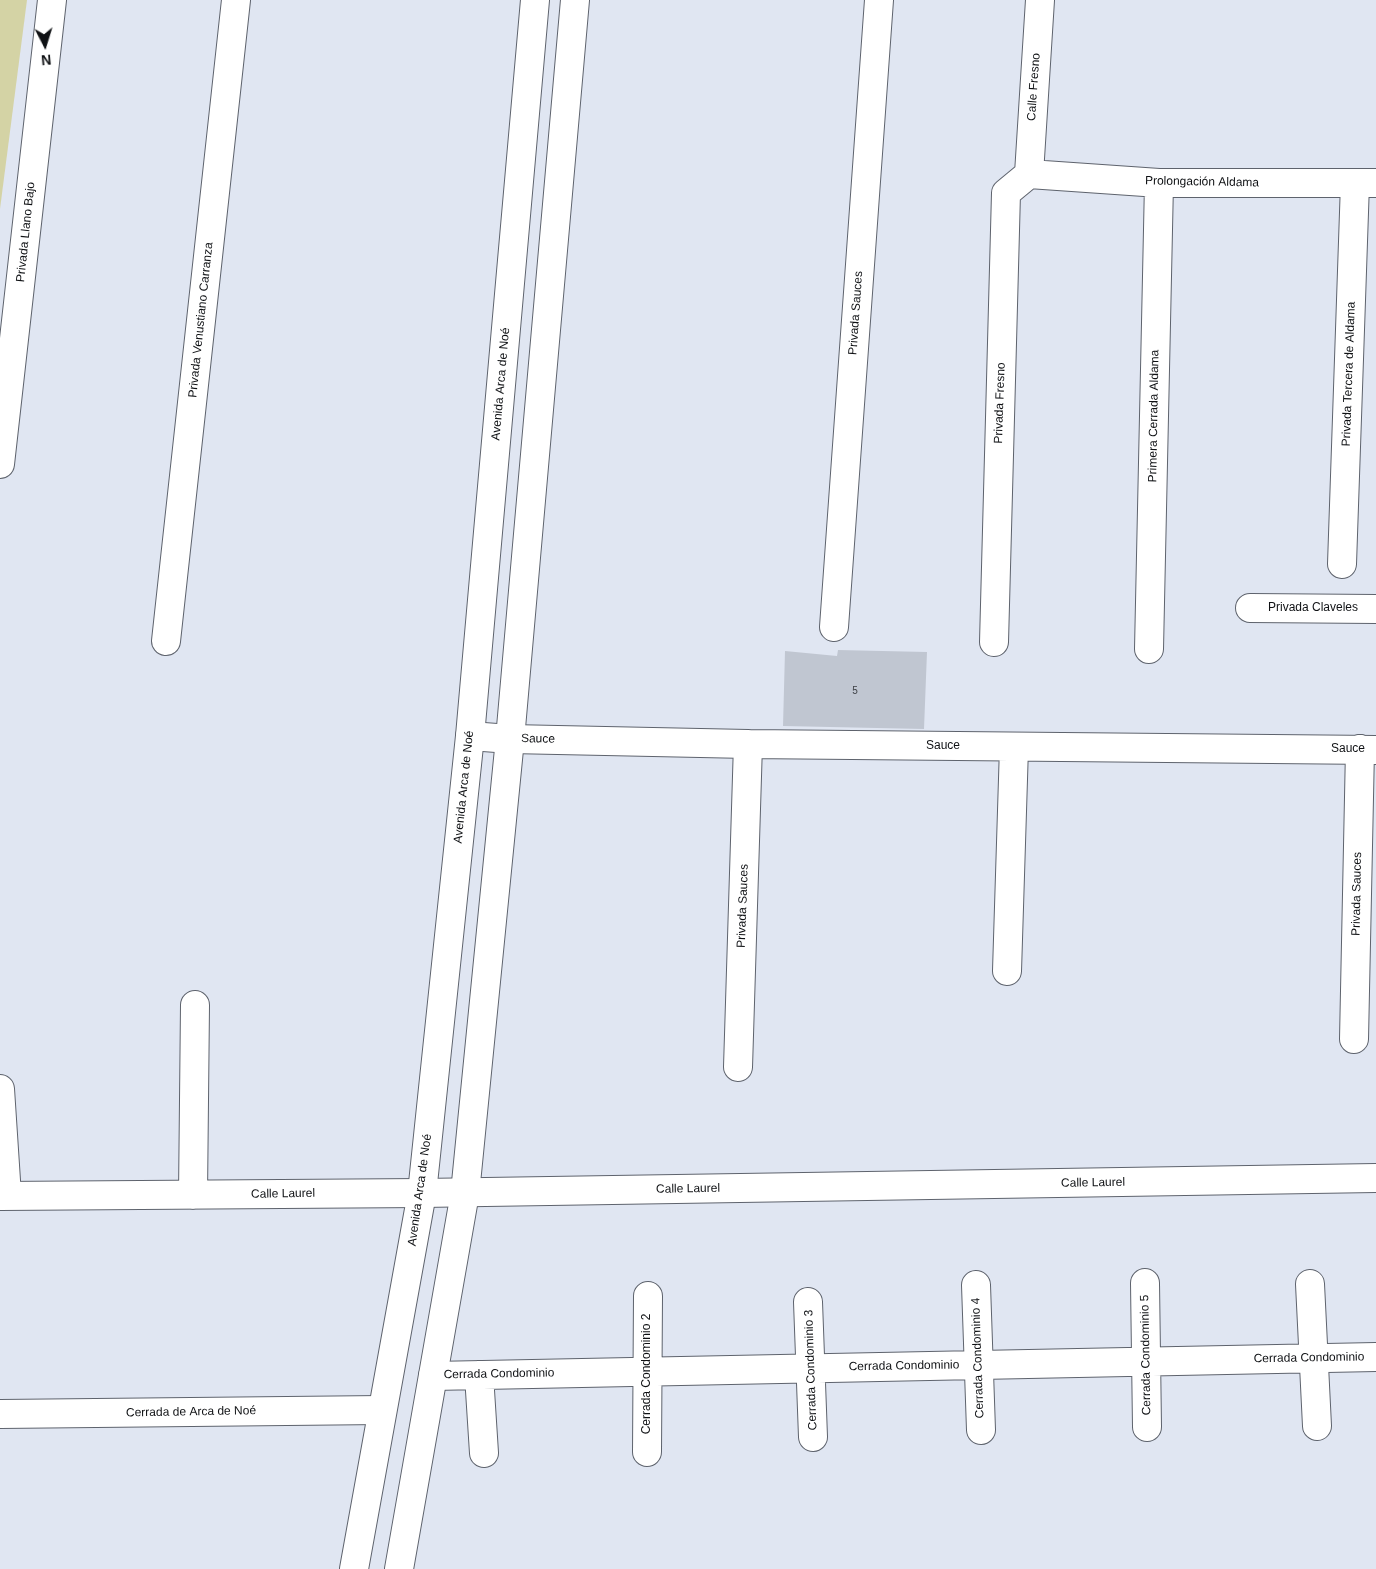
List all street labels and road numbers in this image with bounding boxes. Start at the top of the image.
street label: Calle Fresno [1024,53,1044,121]
street label: Prolongación Aldama [1145,174,1259,190]
street label: Privada Llano Bajo [14,181,38,283]
street label: Privada Venustiano Carranza [186,242,216,398]
street label: Privada Sauces [846,271,866,355]
street label: Privada Tercera de Aldama [1339,301,1359,447]
street label: Avenida Arca de Noé [489,327,513,441]
street label: Primera Cerrada Aldama [1146,350,1162,482]
street label: Privada Fresno [991,362,1009,444]
street label: Privada Claveles [1268,601,1358,615]
street label: Avenida Arca de Noé [451,730,477,844]
street label: Sauce [521,732,555,746]
street label: Sauce [926,739,960,753]
street label: Sauce [1331,742,1365,756]
street label: Privada Sauces [1349,852,1365,936]
street label: Privada Sauces [734,864,752,948]
street label: Avenida Arca de Noé [405,1133,435,1247]
street label: Calle Laurel [1061,1175,1125,1191]
street label: Calle Laurel [656,1181,720,1197]
street label: Calle Laurel [251,1186,315,1202]
street label: Cerrada Condominio 5 [1138,1295,1154,1415]
street label: Cerrada Condominio 4 [969,1297,987,1419]
street label: Cerrada Condominio 3 [802,1309,820,1431]
street label: Cerrada Condominio 2 [640,1314,654,1434]
street label: Cerrada Condominio [1254,1350,1364,1366]
street label: Cerrada Condominio [849,1358,959,1374]
street label: Cerrada Condominio [444,1366,554,1382]
street label: Cerrada de Arca de Noé [126,1404,256,1420]

